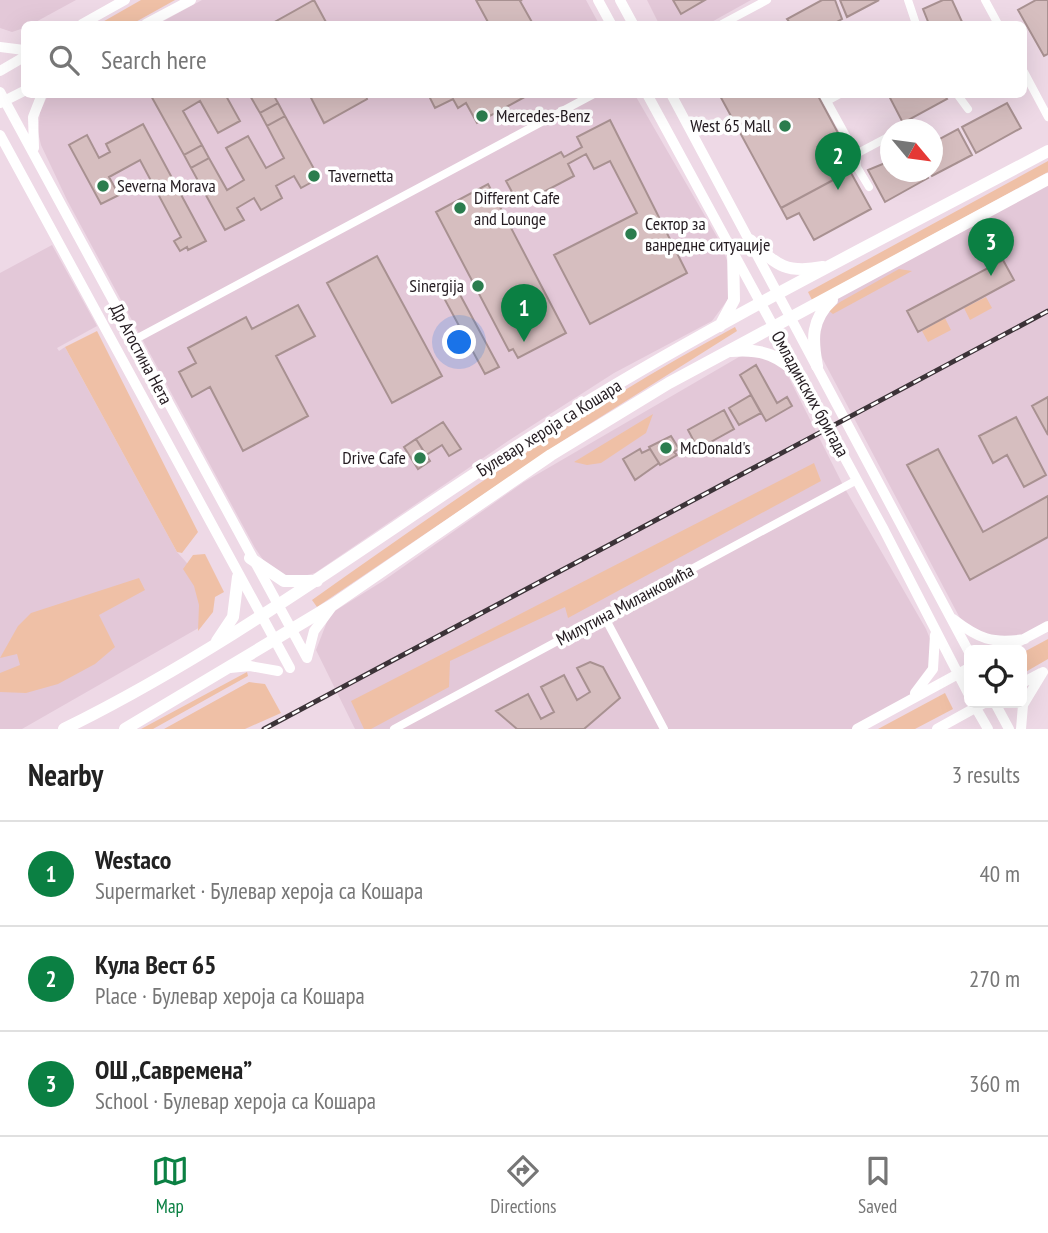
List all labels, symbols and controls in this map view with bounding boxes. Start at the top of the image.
search box [21,21,1027,98]
icon: search [45,41,83,79]
text: Search here [101,43,207,76]
place label: Mercedes-Benz [496,104,590,127]
marker: Mercedes-Benz [474,108,490,124]
place label: West 65 Mall [690,114,772,137]
marker: West 65 Mall [777,118,793,134]
north arrow [880,119,943,182]
pin: 2 [815,132,861,190]
place label: Tavernetta [328,164,394,187]
marker: Tavernetta [306,168,322,184]
place label: Severna Morava [117,174,216,197]
marker: Severna Morava [95,178,111,194]
place label: Different Cafe and Lounge [474,186,560,230]
marker: Different Cafe and Lounge [452,200,468,216]
place label: Сектор за ванредне ситуације [645,212,770,256]
pin: 3 [968,218,1014,276]
marker: Сектор за ванредне ситуације [623,226,639,242]
place label: Sinergija [409,274,464,297]
marker: Sinergija [470,278,486,294]
pin: 1 [501,284,547,342]
street label: Др Агостина Нета [105,299,178,408]
your location [442,325,476,359]
street label: Омладинских бригада [766,327,855,461]
street label: Булевар хероја са Кошара [472,374,625,481]
place label: McDonald's [680,436,751,459]
marker: McDonald's [658,440,674,456]
place label: Drive Cafe [342,446,406,469]
marker: Drive Cafe [412,450,428,466]
street label: Милутина Миланковића [552,559,698,651]
map controls [964,645,1027,708]
button: locate [964,645,1027,708]
text: Nearby [28,755,103,794]
text: 3 results [952,760,1020,789]
text: Westaco [95,843,171,876]
text: 1 [46,859,57,888]
text: 40 m [979,859,1020,888]
text: Supermarket · Булевар хероја са Кошара [95,876,423,905]
text: Кула Вест 65 [95,948,217,981]
text: 2 [46,964,57,993]
text: 270 m [969,964,1020,993]
text: Place · Булевар хероја са Кошара [95,981,365,1010]
text: ОШ „Савремена” [95,1053,252,1086]
text: 3 [46,1069,57,1098]
text: 360 m [969,1069,1020,1098]
text: School · Булевар хероја са Кошара [95,1086,376,1115]
tab: Map [151,1152,189,1218]
tab: Directions [490,1152,556,1218]
tab: Saved [858,1152,897,1218]

